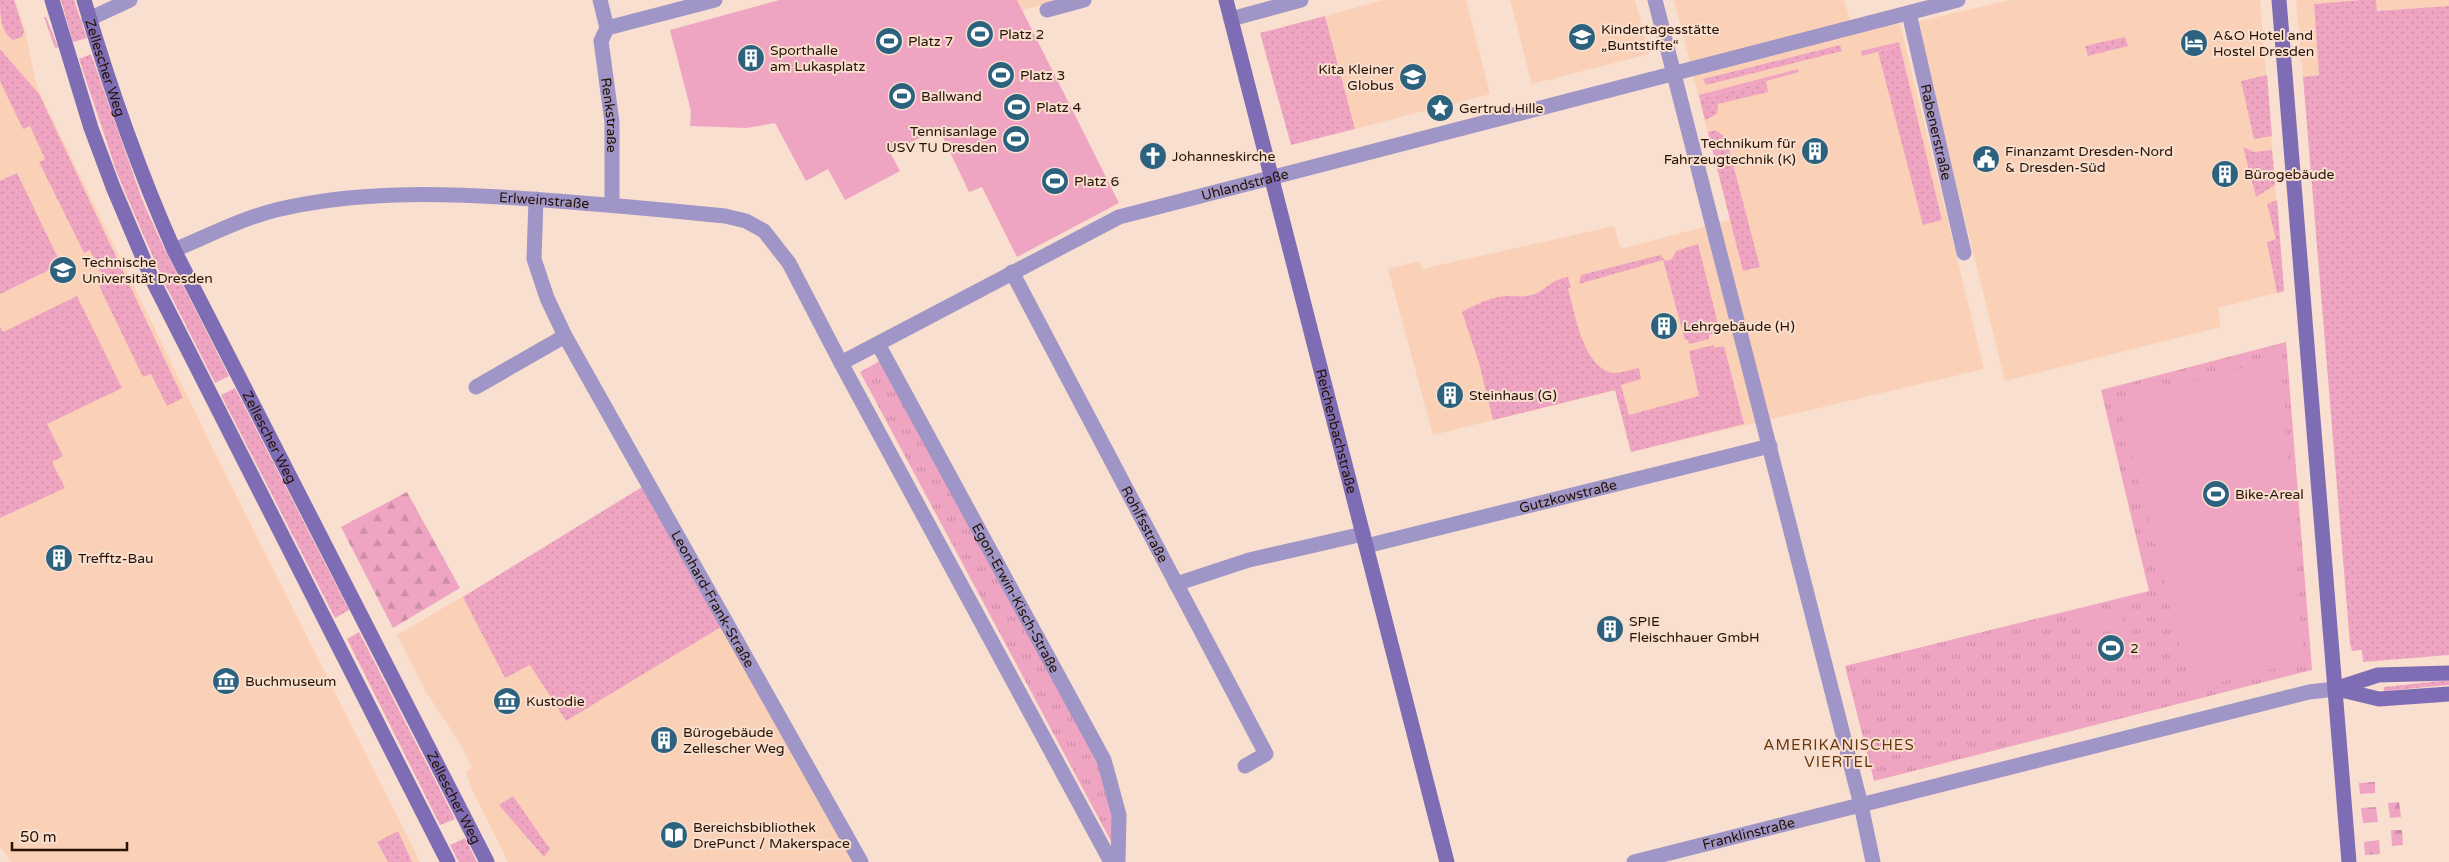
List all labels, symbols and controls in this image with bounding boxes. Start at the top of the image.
street label: Zellescher Weg [81,17,129,119]
sports icon: Platz 2 [965,19,995,49]
place label: Kindertagesstätte „Buntstifte“ [1601,21,1720,54]
school or university icon: Kindertagesstätte „Buntstifte“ [1567,22,1597,52]
sports icon: Platz 7 [874,26,904,56]
place label: Platz 2 [999,26,1044,43]
place label: A&O Hotel and Hostel Dresden [2213,27,2314,60]
hotel icon: A&O Hotel and Hostel Dresden [2179,28,2209,58]
place label: Platz 7 [908,33,953,50]
place label: Sporthalle am Lukasplatz [770,42,865,75]
building icon: Sporthalle am Lukasplatz [736,43,766,73]
sports icon: Platz 3 [986,60,1016,90]
place label: Kita Kleiner Globus [1318,61,1395,94]
school or university icon: Kita Kleiner Globus [1398,62,1428,92]
place label: Platz 3 [1020,67,1065,84]
street label: Renkstraße [597,76,620,153]
sports icon: Ballwand [887,81,917,111]
street label: Rabenerstraße [1917,82,1955,182]
place label: Ballwand [921,88,982,105]
sports icon: Platz 4 [1002,92,1032,122]
place icon: Gertrud Hille [1425,93,1455,123]
place label: Platz 4 [1036,99,1081,116]
place label: Gertrud Hille [1459,100,1543,117]
place label: Tennisanlage USV TU Dresden [886,123,997,156]
sports icon: Tennisanlage USV TU Dresden [1001,124,1031,154]
place label: Technikum für Fahrzeugtechnik (K) [1664,135,1797,168]
building icon: Technikum für Fahrzeugtechnik (K) [1800,136,1830,166]
church icon: Johanneskirche [1138,141,1168,171]
place label: Finanzamt Dresden-Nord & Dresden-Süd [2005,143,2173,176]
public building icon: Finanzamt Dresden-Nord & Dresden-Süd [1971,144,2001,174]
place label: Johanneskirche [1172,148,1275,165]
building icon: Bürogebäude [2210,159,2240,189]
street label: Uhlandstraße [1200,165,1290,204]
sports icon: Platz 6 [1040,166,1070,196]
place label: Bürogebäude [2244,166,2335,183]
place label: Platz 6 [1074,173,1119,190]
street label: Erlweinstraße [498,189,590,213]
place label: Technische Universität Dresden [82,254,213,287]
school or university icon: Technische Universität Dresden [48,255,78,285]
building icon: Lehrgebäude (H) [1649,311,1679,341]
place label: Lehrgebäude (H) [1683,318,1795,335]
street label: Reichenbachstraße [1312,367,1360,496]
building icon: Steinhaus (G) [1435,380,1465,410]
place label: Steinhaus (G) [1469,387,1557,404]
street label: Zellescher Weg [238,388,300,486]
street label: Gutzkowstraße [1517,476,1619,517]
sports icon: Bike-Areal [2201,479,2231,509]
street label: Rohlfsstraße [1117,483,1172,566]
place label: Bike-Areal [2235,486,2304,503]
street label: Egon-Erwin-Kisch-Straße [968,520,1063,676]
street label: Leonhard-Frank-Straße [667,528,758,671]
building icon: Trefftz-Bau [44,543,74,573]
place label: Trefftz-Bau [78,550,154,567]
place label: SPIE Fleischhauer GmbH [1629,613,1759,646]
building icon: SPIE Fleischhauer GmbH [1595,614,1625,644]
sports icon: 2 [2096,633,2126,663]
place label: 2 [2130,640,2139,657]
museum icon: Buchmuseum [211,666,241,696]
place label: Buchmuseum [245,673,336,690]
museum icon: Kustodie [492,686,522,716]
place label: Kustodie [526,693,585,710]
place label: Bürogebäude Zellescher Weg [683,724,785,757]
building icon: Bürogebäude Zellescher Weg [649,725,679,755]
district label: AMERIKANISCHES VIERTEL [1763,736,1915,771]
street label: Zellescher Weg [423,749,484,847]
street label: Franklinstraße [1700,814,1797,853]
place label: Bereichsbibliothek DrePunct / Makerspace [693,819,850,852]
scale bar [12,820,128,852]
library icon: Bereichsbibliothek DrePunct / Makerspace [659,820,689,850]
text: 50 m [20,828,57,846]

